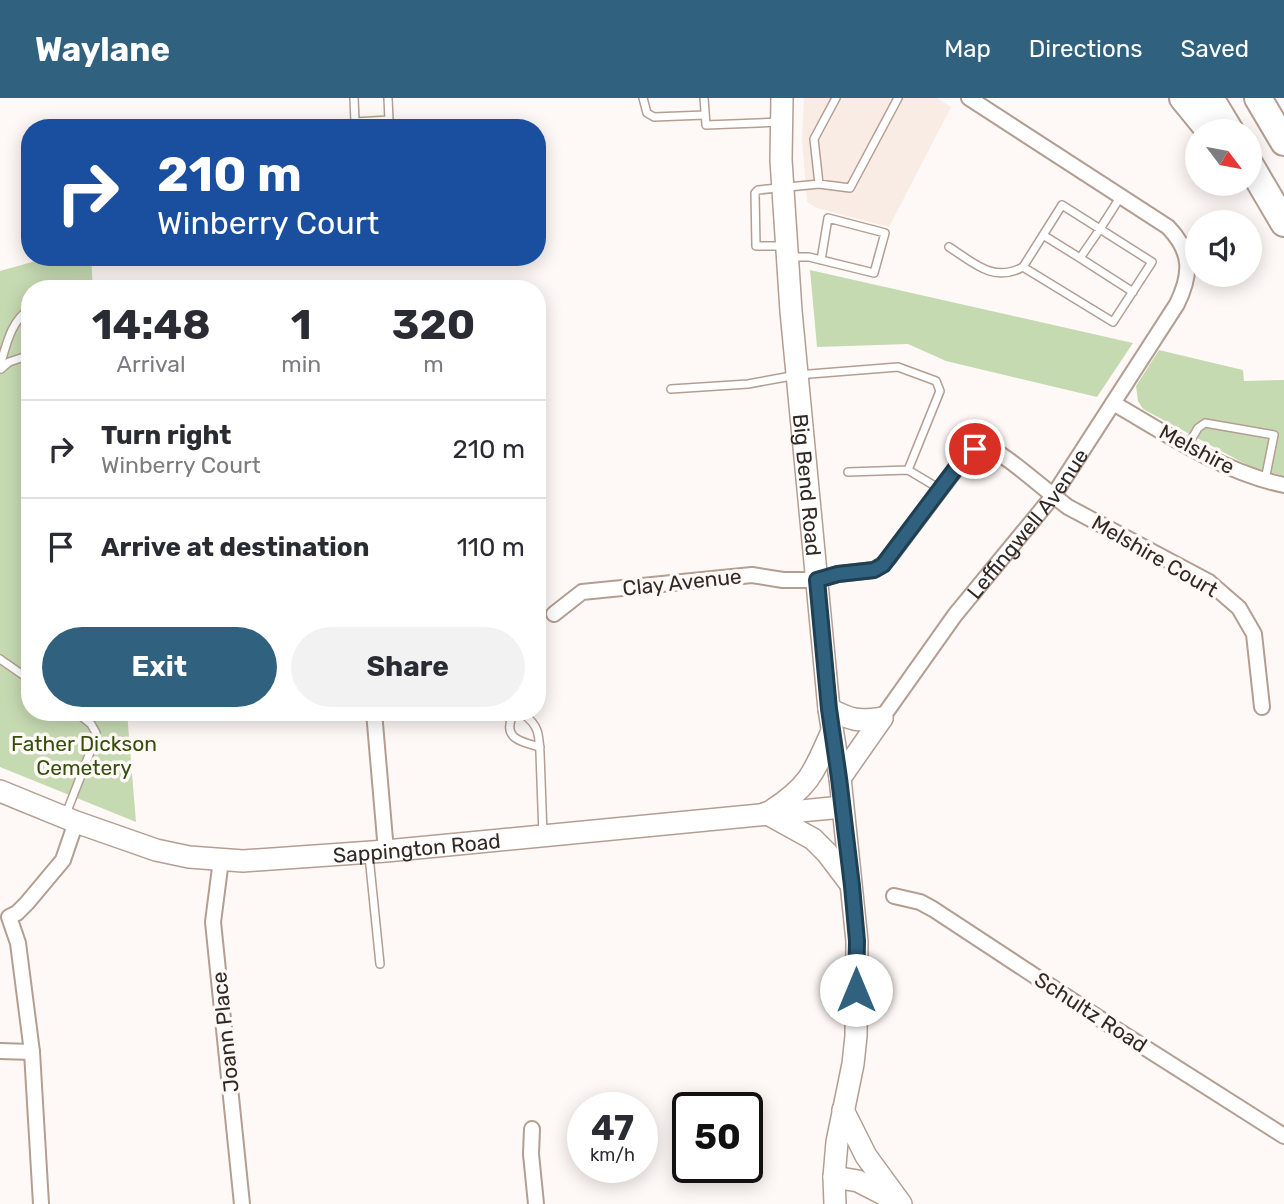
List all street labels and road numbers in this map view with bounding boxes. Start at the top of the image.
street label: Big Bend Road [788,413,827,557]
street label: Melshire [1155,419,1239,479]
street label: Leffingwell Avenue [961,444,1093,604]
street label: Melshire Court [1087,510,1223,602]
street label: Clay Avenue [621,563,743,601]
street label: Sappington Road [332,828,502,867]
street label: Schultz Road [1030,966,1152,1058]
street label: Joann Place [206,970,244,1094]

